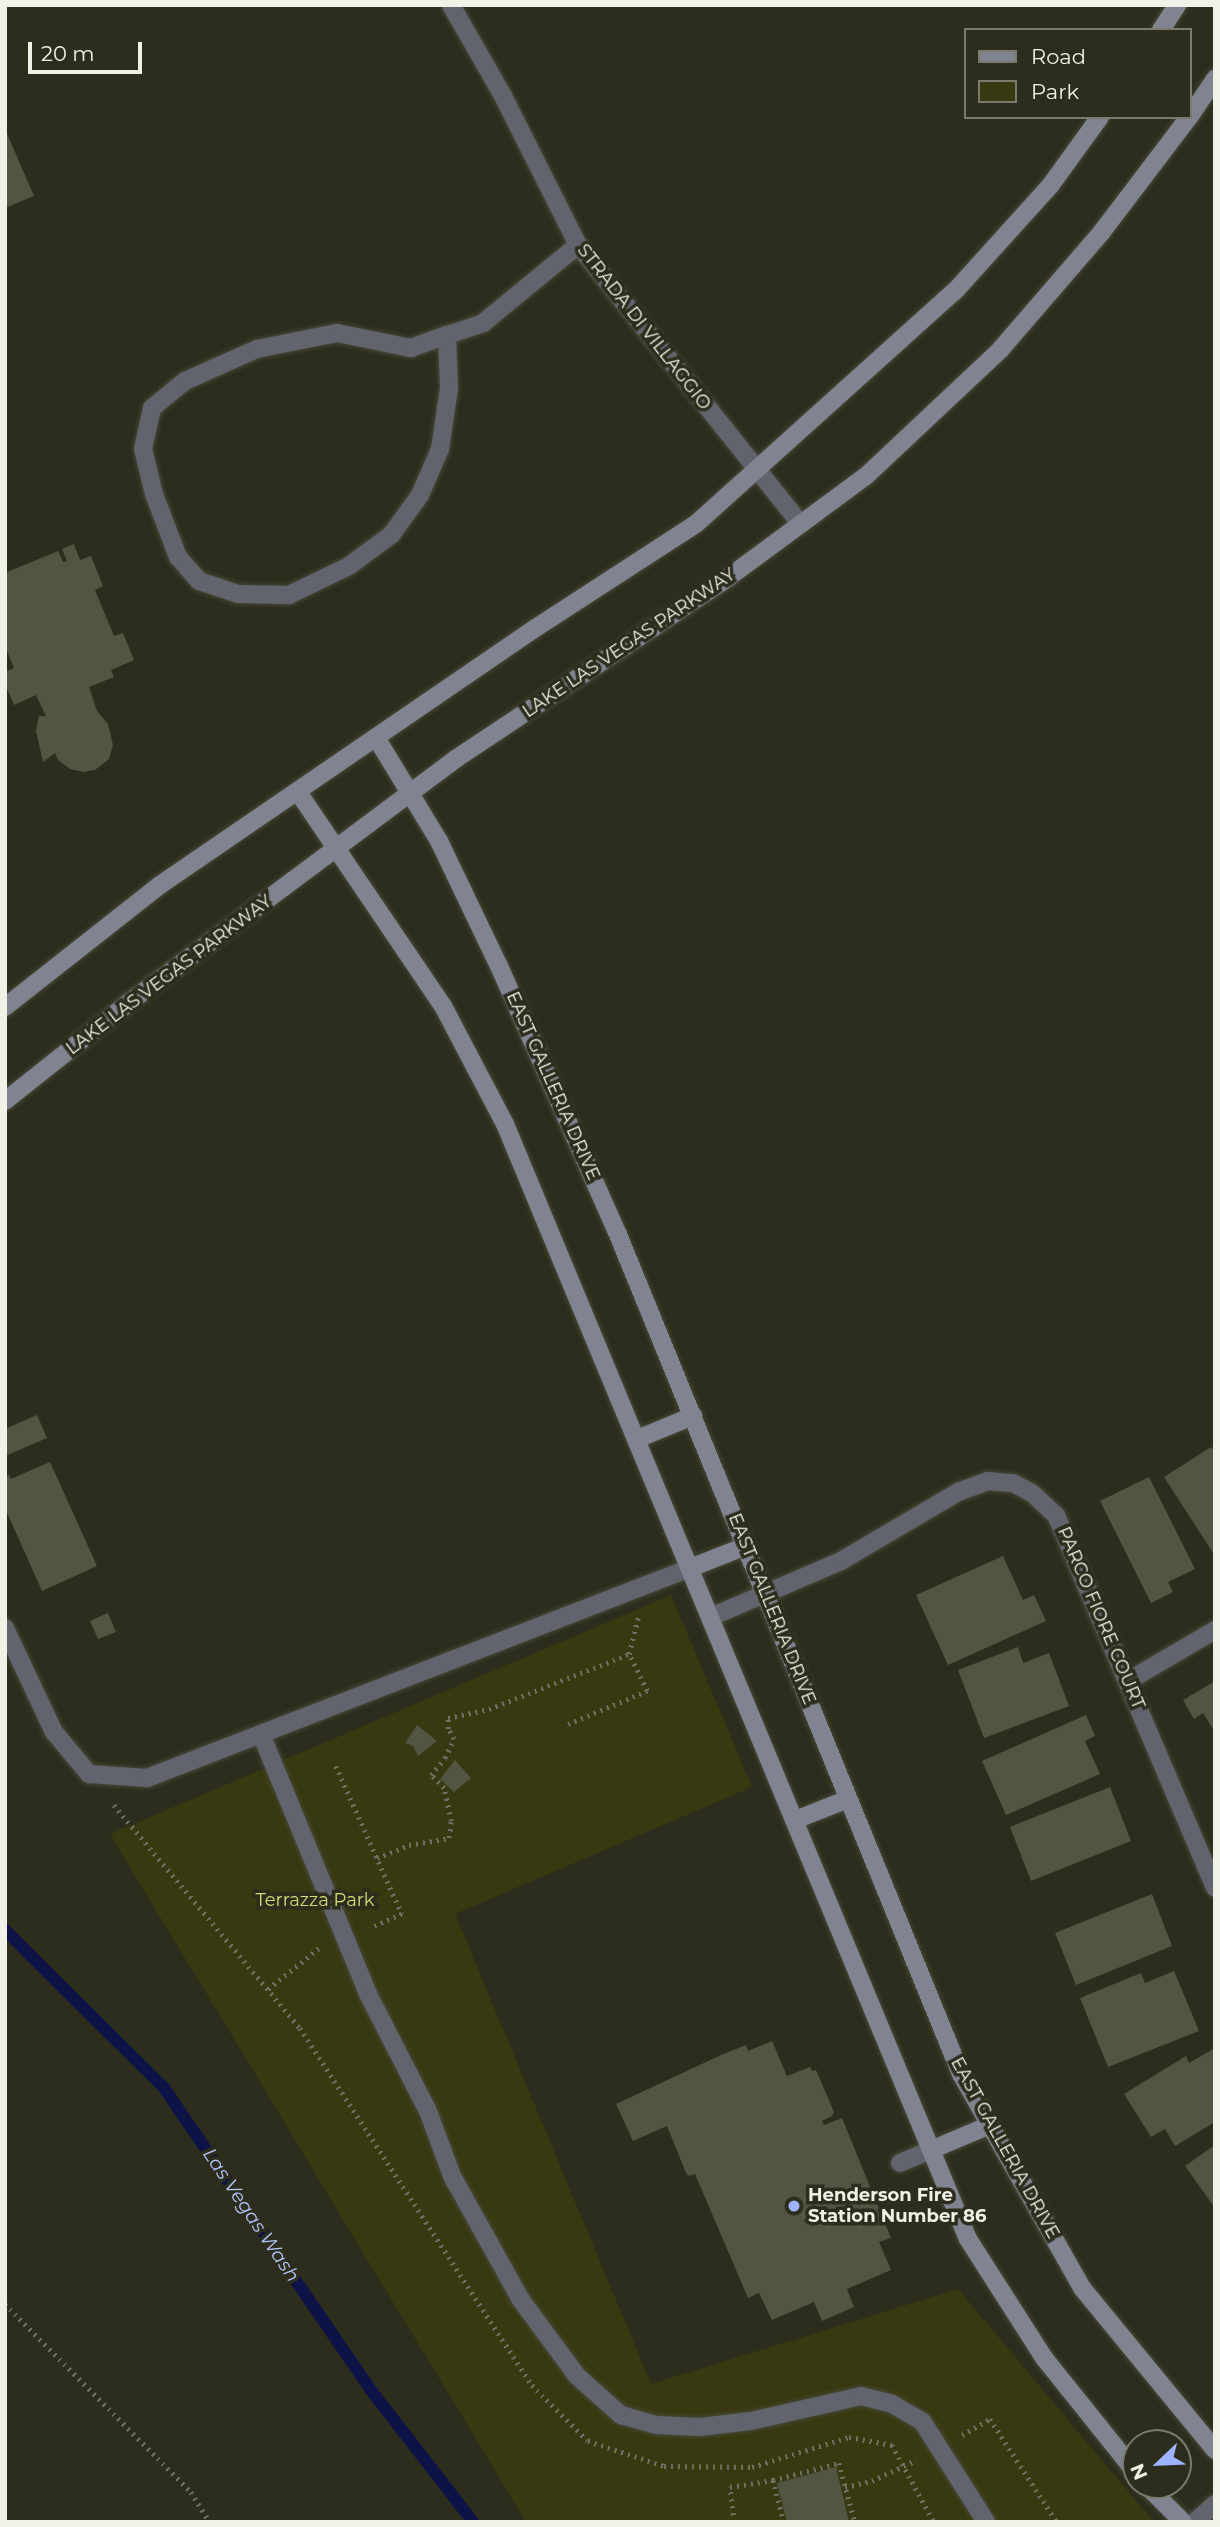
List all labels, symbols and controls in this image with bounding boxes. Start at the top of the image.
scale bar [32,28,145,72]
legend [964,28,1192,119]
text: 20 m [41,41,95,66]
text: Road [1031,44,1086,69]
text: Park [1031,79,1079,104]
street label: STRADA DI VILLAGGIO [573,240,715,414]
street label: LAKE LAS VEGAS PARKWAY [518,564,740,722]
street label: LAKE LAS VEGAS PARKWAY [62,890,276,1060]
street label: EAST GALLERIA DRIVE [502,988,604,1184]
street label: EAST GALLERIA DRIVE [724,1510,820,1708]
street label: PARCO FIORE COURT [1053,1523,1149,1713]
park label: Terrazza Park [255,1889,375,1911]
street label: EAST GALLERIA DRIVE [946,2053,1064,2243]
water label: Las Vegas Wash [198,2144,304,2286]
place label: Henderson Fire Station Number 86 [808,2185,986,2228]
marker: Henderson Fire Station Number 86 [786,2198,802,2214]
north arrow [1122,2429,1192,2499]
text: N [1125,2460,1153,2483]

